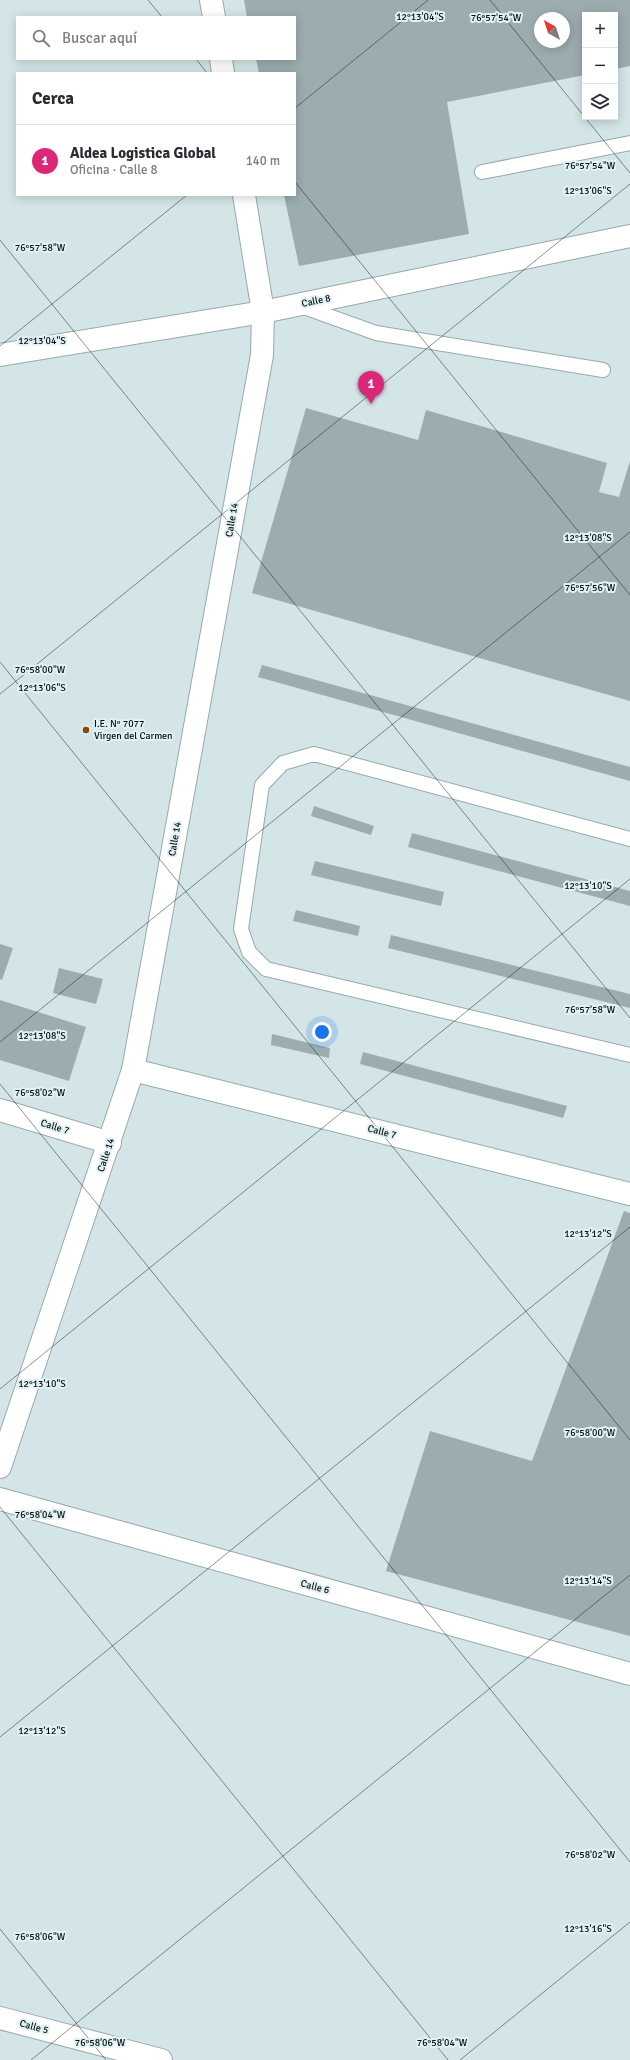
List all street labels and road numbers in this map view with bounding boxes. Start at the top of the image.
street label: Calle 8 [300,292,332,310]
street label: Calle 14 [223,501,241,538]
street label: Calle 14 [166,820,184,857]
street label: Calle 7 [39,1117,71,1137]
street label: Calle 7 [366,1123,398,1141]
street label: Calle 14 [95,1136,117,1173]
street label: Calle 6 [299,1577,331,1597]
street label: Calle 5 [18,2017,50,2037]

